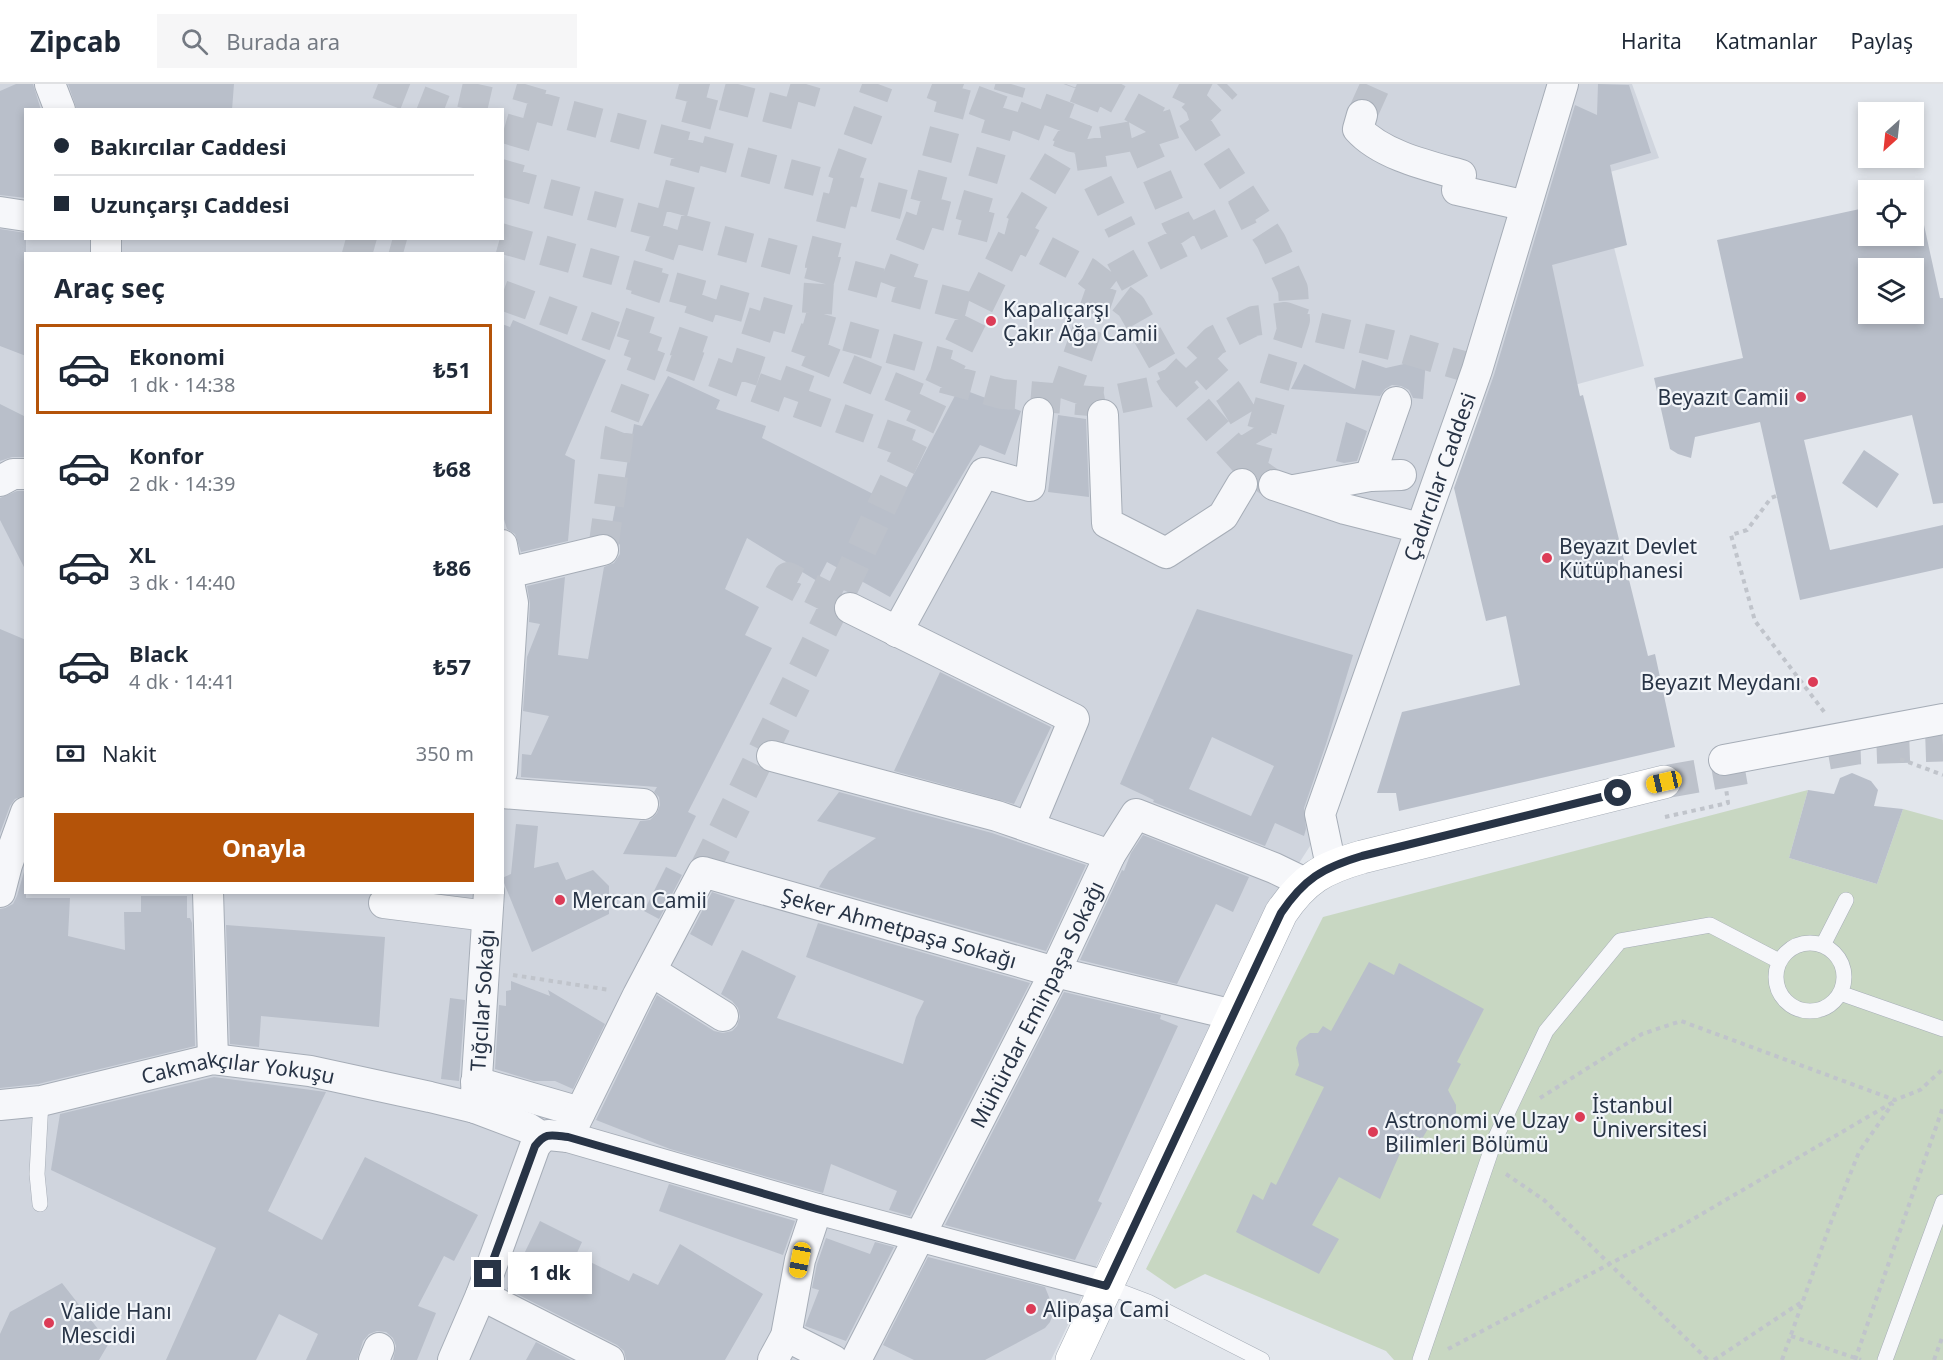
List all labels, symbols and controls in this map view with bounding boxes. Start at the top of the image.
search box [157,14,577,68]
text: Zipcab [30,22,121,60]
icon: search [178,25,211,58]
text: Burada ara [226,26,340,56]
text: Harita [1621,27,1682,55]
text: Katmanlar [1715,27,1818,55]
text: Paylaş [1851,27,1913,55]
north arrow [1858,102,1924,168]
map controls [1858,102,1924,324]
text: Bakırcılar Caddesi [90,131,287,161]
button: locate [1858,180,1924,246]
text: Uzunçarşı Caddesi [90,189,290,219]
button: layers [1858,258,1924,324]
text: Araç seç [54,269,165,306]
place label: Kapalıçarşı Çakır Ağa Camii [1003,295,1158,347]
marker: Kapalıçarşı Çakır Ağa Camii [984,314,998,328]
text: Ekonomi [129,341,225,371]
icon: car [57,342,111,396]
text: ₺51 [433,354,471,384]
text: 1 dk · 14:38 [129,371,236,398]
place label: Beyazıt Camii [1658,383,1789,411]
street label: Çadırcılar Caddesi [1397,389,1482,565]
marker: Beyazıt Camii [1794,390,1808,404]
text: Konfor [129,440,204,470]
icon: car [57,441,111,495]
text: ₺68 [433,453,471,483]
text: 2 dk · 14:39 [129,470,236,497]
place label: Beyazıt Devlet Kütüphanesi [1559,532,1698,584]
text: XL [129,539,156,569]
icon: car [57,540,111,594]
marker: Beyazıt Devlet Kütüphanesi [1540,551,1554,565]
text: ₺86 [433,552,471,582]
text: 3 dk · 14:40 [129,569,236,596]
text: Black [129,638,188,668]
icon: car [57,639,111,693]
text: ₺57 [433,651,471,681]
text: 4 dk · 14:41 [129,668,236,695]
place label: Beyazıt Meydanı [1641,668,1801,696]
marker: Beyazıt Meydanı [1806,675,1820,689]
icon: cash [54,737,87,770]
text: Nakit [102,738,156,768]
text: 350 m [416,740,474,767]
car [1644,769,1684,795]
route start [1604,779,1631,806]
button: Onayla [54,813,474,882]
street label: Mühürdar Eminpaşa Sokağı [963,876,1110,1133]
street label: Şeker Ahmetpaşa Sokağı [778,881,1020,974]
place label: Mercan Camii [572,886,707,914]
marker: Mercan Camii [553,893,567,907]
street label: Tığcılar Sokağı [463,928,501,1072]
street label: Cakmakçılar Yokuşu [138,1044,338,1090]
place label: İstanbul Üniversitesi [1592,1091,1707,1143]
place label: Astronomi ve Uzay Bilimleri Bölümü [1385,1106,1569,1158]
marker: İstanbul Üniversitesi [1573,1110,1587,1124]
marker: Astronomi ve Uzay Bilimleri Bölümü [1366,1125,1380,1139]
car [788,1241,812,1279]
callout: 1 dk [509,1253,593,1295]
text: 1 dk [529,1259,571,1286]
route end [474,1260,501,1287]
place label: Alipaşa Cami [1043,1295,1169,1323]
place label: Valide Hanı Mescidi [61,1297,172,1349]
marker: Alipaşa Cami [1024,1302,1038,1316]
marker: Valide Hanı Mescidi [42,1316,56,1330]

